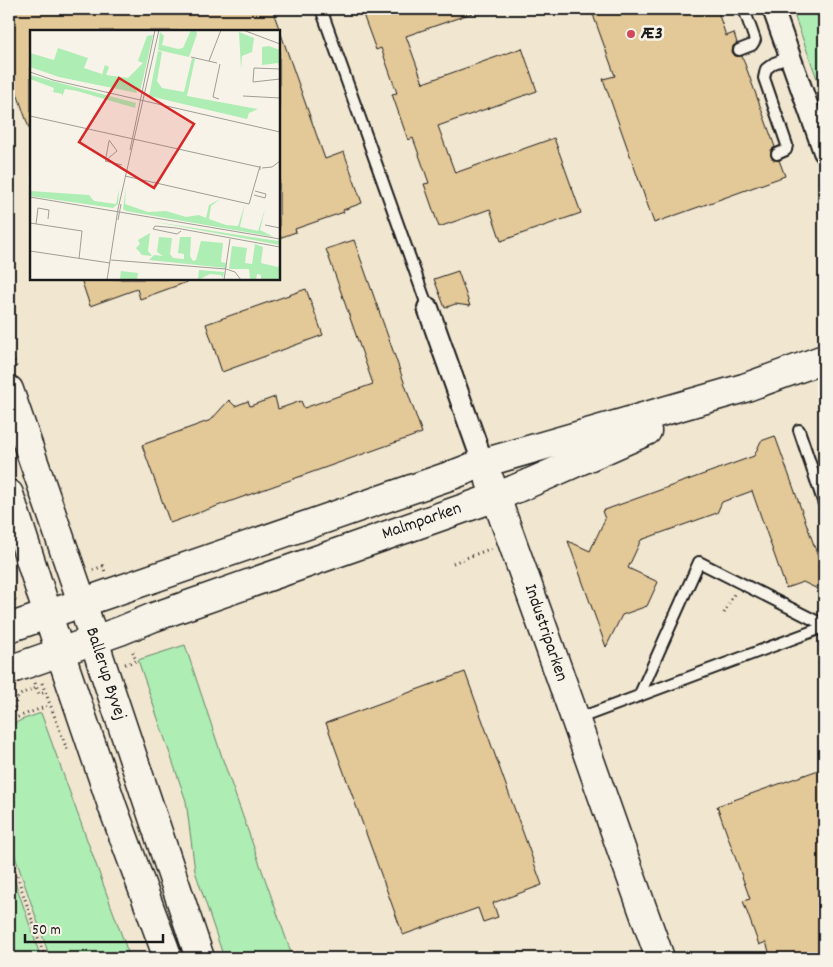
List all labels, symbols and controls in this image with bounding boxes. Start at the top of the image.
place label: Æ3 [640,22,663,47]
marker: Æ3 [625,28,637,40]
inset map [30,30,280,280]
street label: Malmparken [379,497,465,547]
street label: Industriparken [517,581,573,685]
street label: Ballerup Byvej [78,624,132,724]
scale bar [25,912,162,944]
text: 50 m [32,920,61,942]

